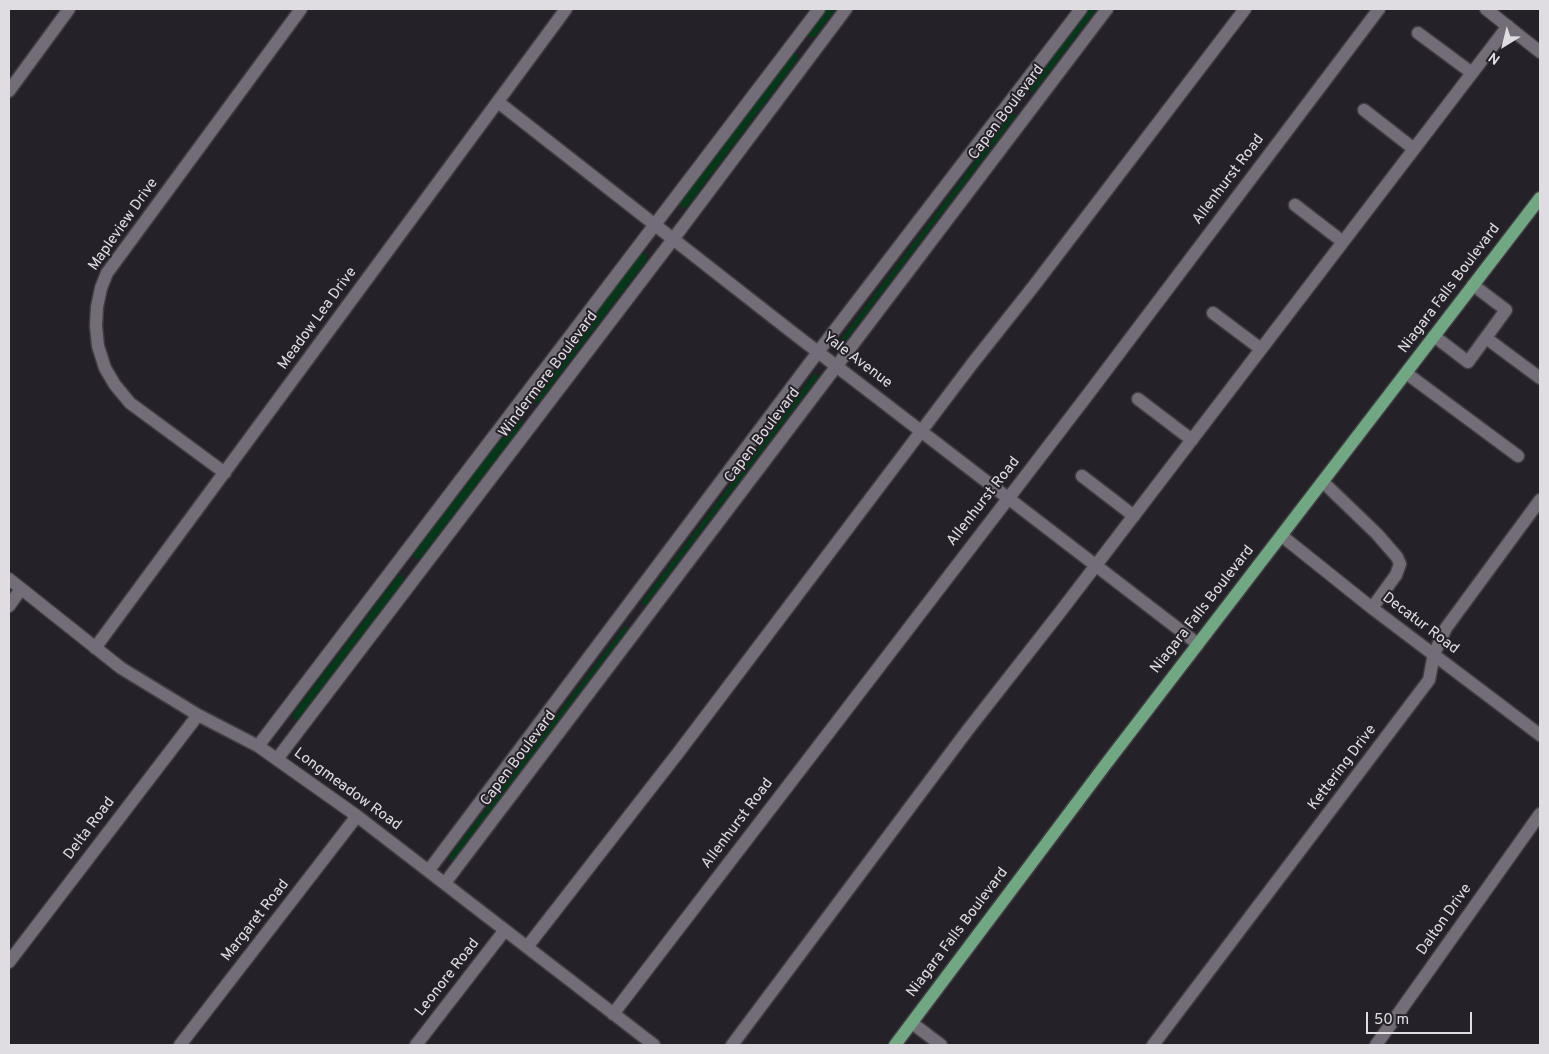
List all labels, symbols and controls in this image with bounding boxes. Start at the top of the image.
north arrow [1479,20,1529,70]
text: N [1486,48,1504,67]
street label: Capen Boulevard [965,62,1049,164]
street label: Allenhurst Road [1189,131,1269,229]
street label: Mapleview Drive [85,175,163,275]
street label: Niagara Falls Boulevard [1395,221,1505,357]
street label: Meadow Lea Drive [275,264,361,374]
street label: Windermere Boulevard [496,308,602,442]
street label: Yale Avenue [819,329,895,393]
street label: Capen Boulevard [721,385,805,487]
street label: Allenhurst Road [944,454,1024,550]
street label: Niagara Falls Boulevard [1147,542,1259,678]
street label: Decatur Road [1378,589,1462,659]
street label: Capen Boulevard [477,708,561,810]
street label: Kettering Drive [1305,722,1381,814]
street label: Longmeadow Road [290,745,404,835]
street label: Allenhurst Road [698,775,778,873]
street label: Delta Road [61,794,119,864]
street label: Niagara Falls Boulevard [903,865,1013,1001]
street label: Margaret Road [218,876,294,966]
street label: Dalton Drive [1414,881,1476,959]
street label: Leonore Road [412,936,484,1020]
scale bar [1369,1002,1475,1034]
text: 50 m [1374,1011,1409,1030]

